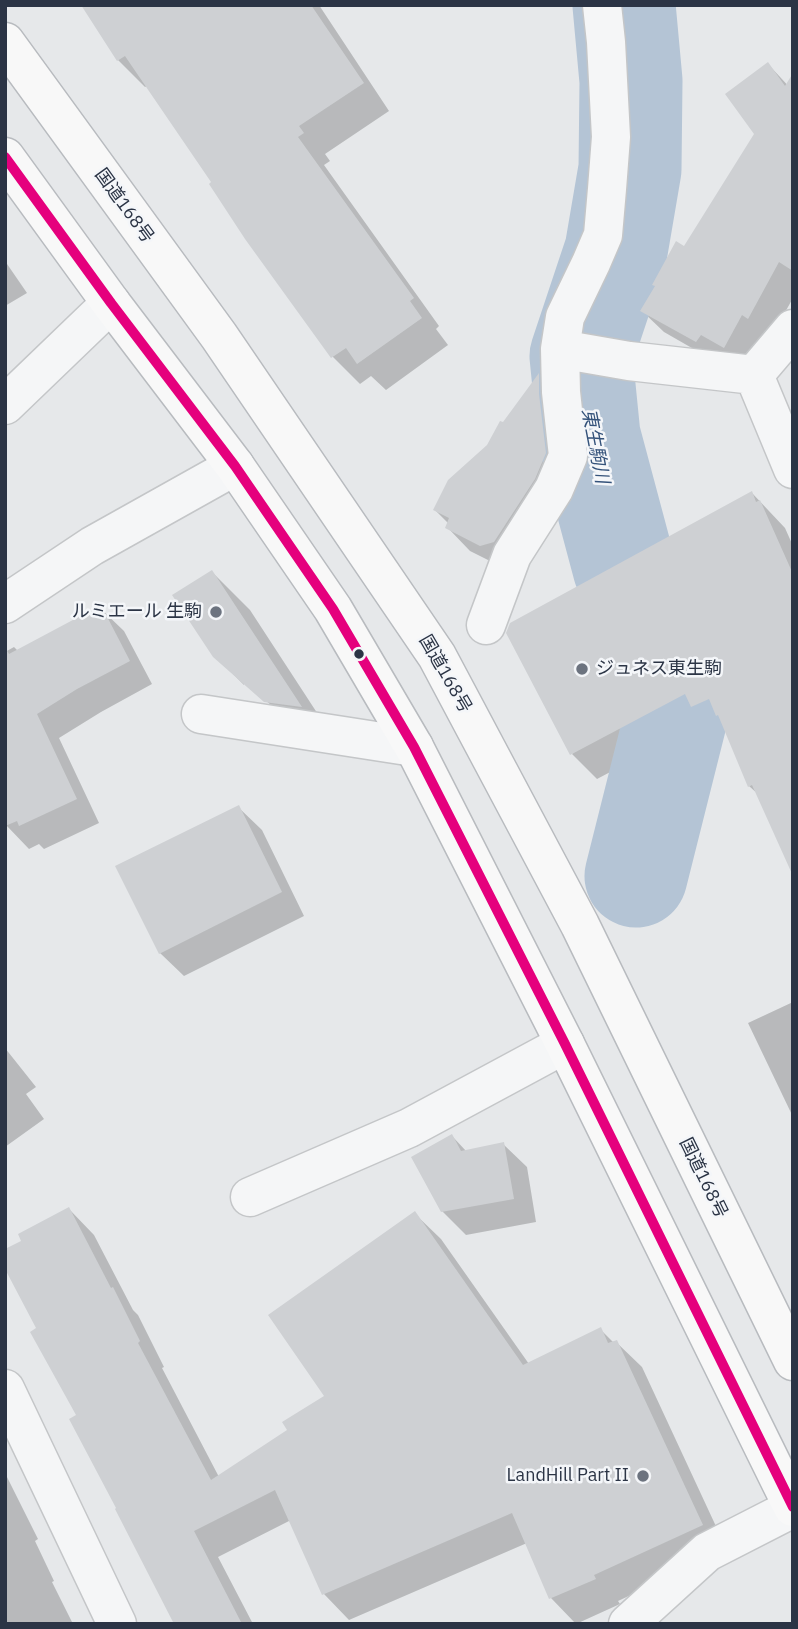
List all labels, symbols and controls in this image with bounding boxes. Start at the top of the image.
street label: 国道168号 [90,165,158,247]
water label: 東生駒川 [577,407,613,485]
place label: ルミエール 生駒 [72,601,202,623]
marker: ルミエール 生駒 [208,604,224,620]
street label: 国道168号 [414,631,476,717]
unlabelled marker [352,647,366,661]
place label: ジュネス東生駒 [596,658,722,680]
marker: ジュネス東生駒 [574,661,590,677]
street label: 国道168号 [674,1134,732,1222]
place label: LandHill Part II [507,1465,629,1487]
marker: LandHill Part II [635,1468,651,1484]

